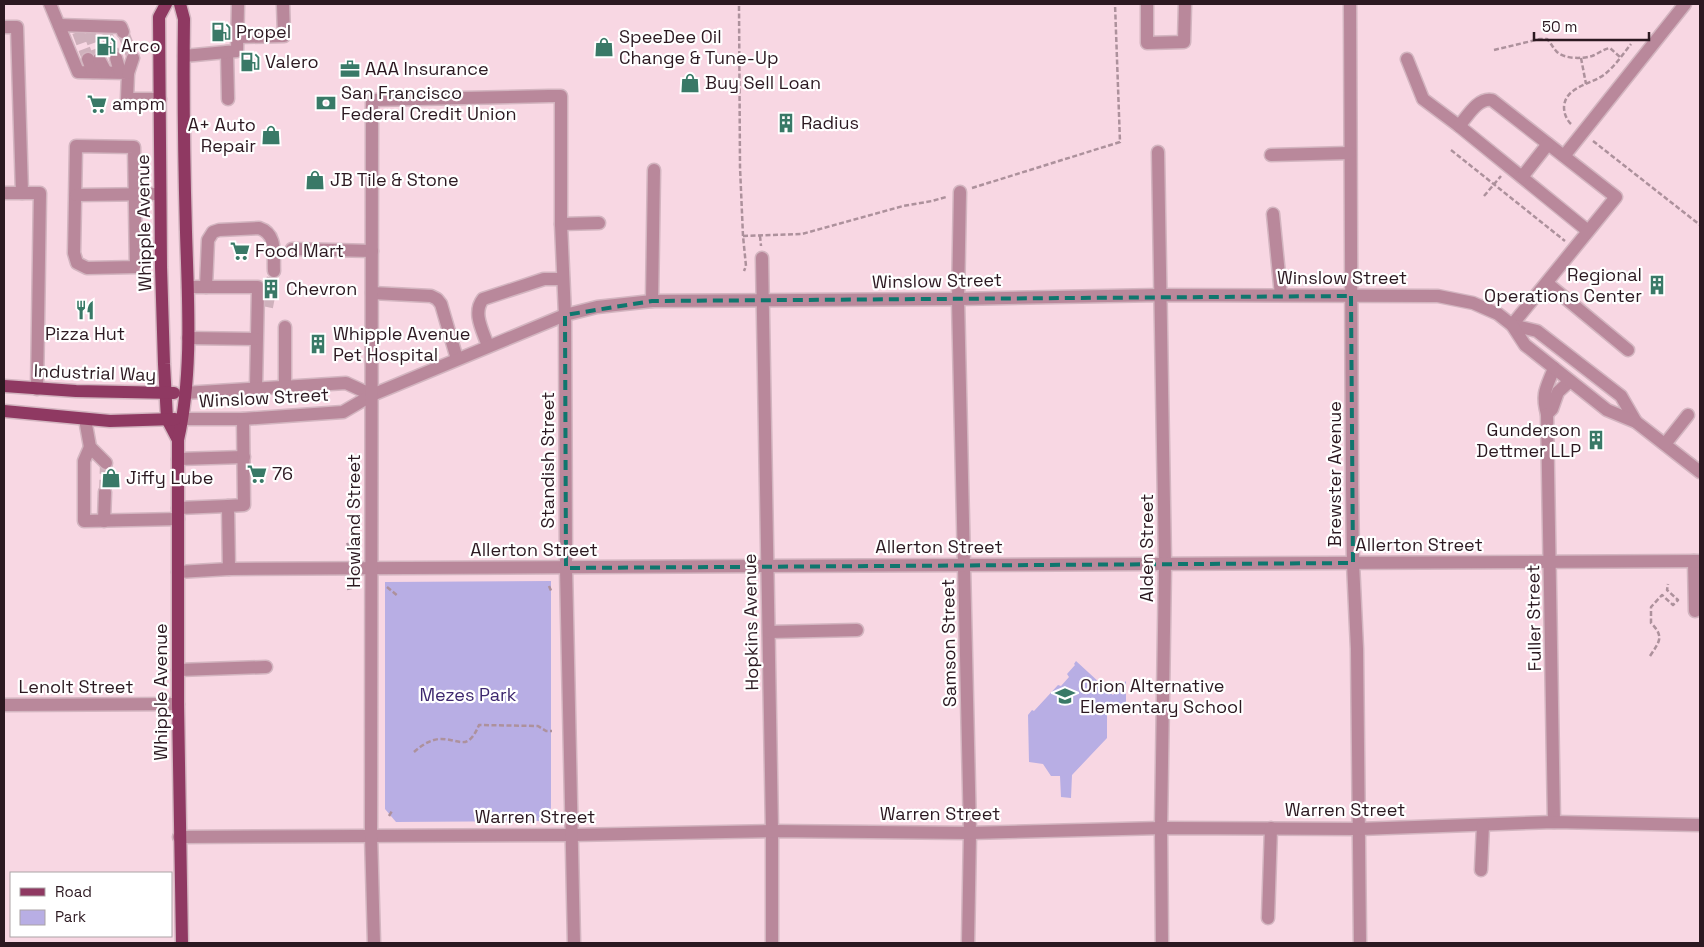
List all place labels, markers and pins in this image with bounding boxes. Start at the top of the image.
place label: Propel [236,20,291,43]
fuel station icon: Propel [210,21,232,43]
place label: SpeeDee Oil Change & Tune-Up [619,25,779,69]
place label: Arco [121,34,161,57]
fuel station icon: Arco [95,35,117,57]
shop icon: SpeeDee Oil Change & Tune-Up [593,36,615,58]
place label: Valero [265,50,319,73]
fuel station icon: Valero [239,51,261,73]
place label: AAA Insurance [365,57,489,80]
office icon: AAA Insurance [339,58,361,80]
place label: Buy Sell Loan [705,71,821,94]
shop icon: Buy Sell Loan [679,72,701,94]
place label: San Francisco Federal Credit Union [341,81,517,125]
place label: ampm [112,92,165,115]
bank icon: San Francisco Federal Credit Union [315,92,337,114]
supermarket icon: ampm [86,93,108,115]
place label: Radius [801,111,859,134]
building icon: Radius [775,112,797,134]
place label: A+ Auto Repair [188,113,256,157]
shop icon: A+ Auto Repair [260,124,282,146]
place label: JB Tile & Stone [330,168,459,191]
shop icon: JB Tile & Stone [304,169,326,191]
place label: Food Mart [255,239,344,262]
supermarket icon: Food Mart [229,240,251,262]
place label: Regional Operations Center [1484,263,1642,307]
building icon: Regional Operations Center [1646,274,1668,296]
place label: Chevron [286,277,357,300]
building icon: Chevron [260,278,282,300]
restaurant icon: Pizza Hut [74,299,96,321]
place label: Pizza Hut [45,322,125,345]
place label: Whipple Avenue Pet Hospital [333,322,470,366]
building icon: Whipple Avenue Pet Hospital [307,333,329,355]
place label: Gunderson Dettmer LLP [1476,418,1581,462]
building icon: Gunderson Dettmer LLP [1585,429,1607,451]
place label: 76 [272,462,293,485]
supermarket icon: 76 [246,463,268,485]
place label: Jiffy Lube [126,466,214,489]
shop icon: Jiffy Lube [100,467,122,489]
place label: Orion Alternative Elementary School [1080,674,1243,718]
school or university icon: Orion Alternative Elementary School [1054,685,1076,707]

